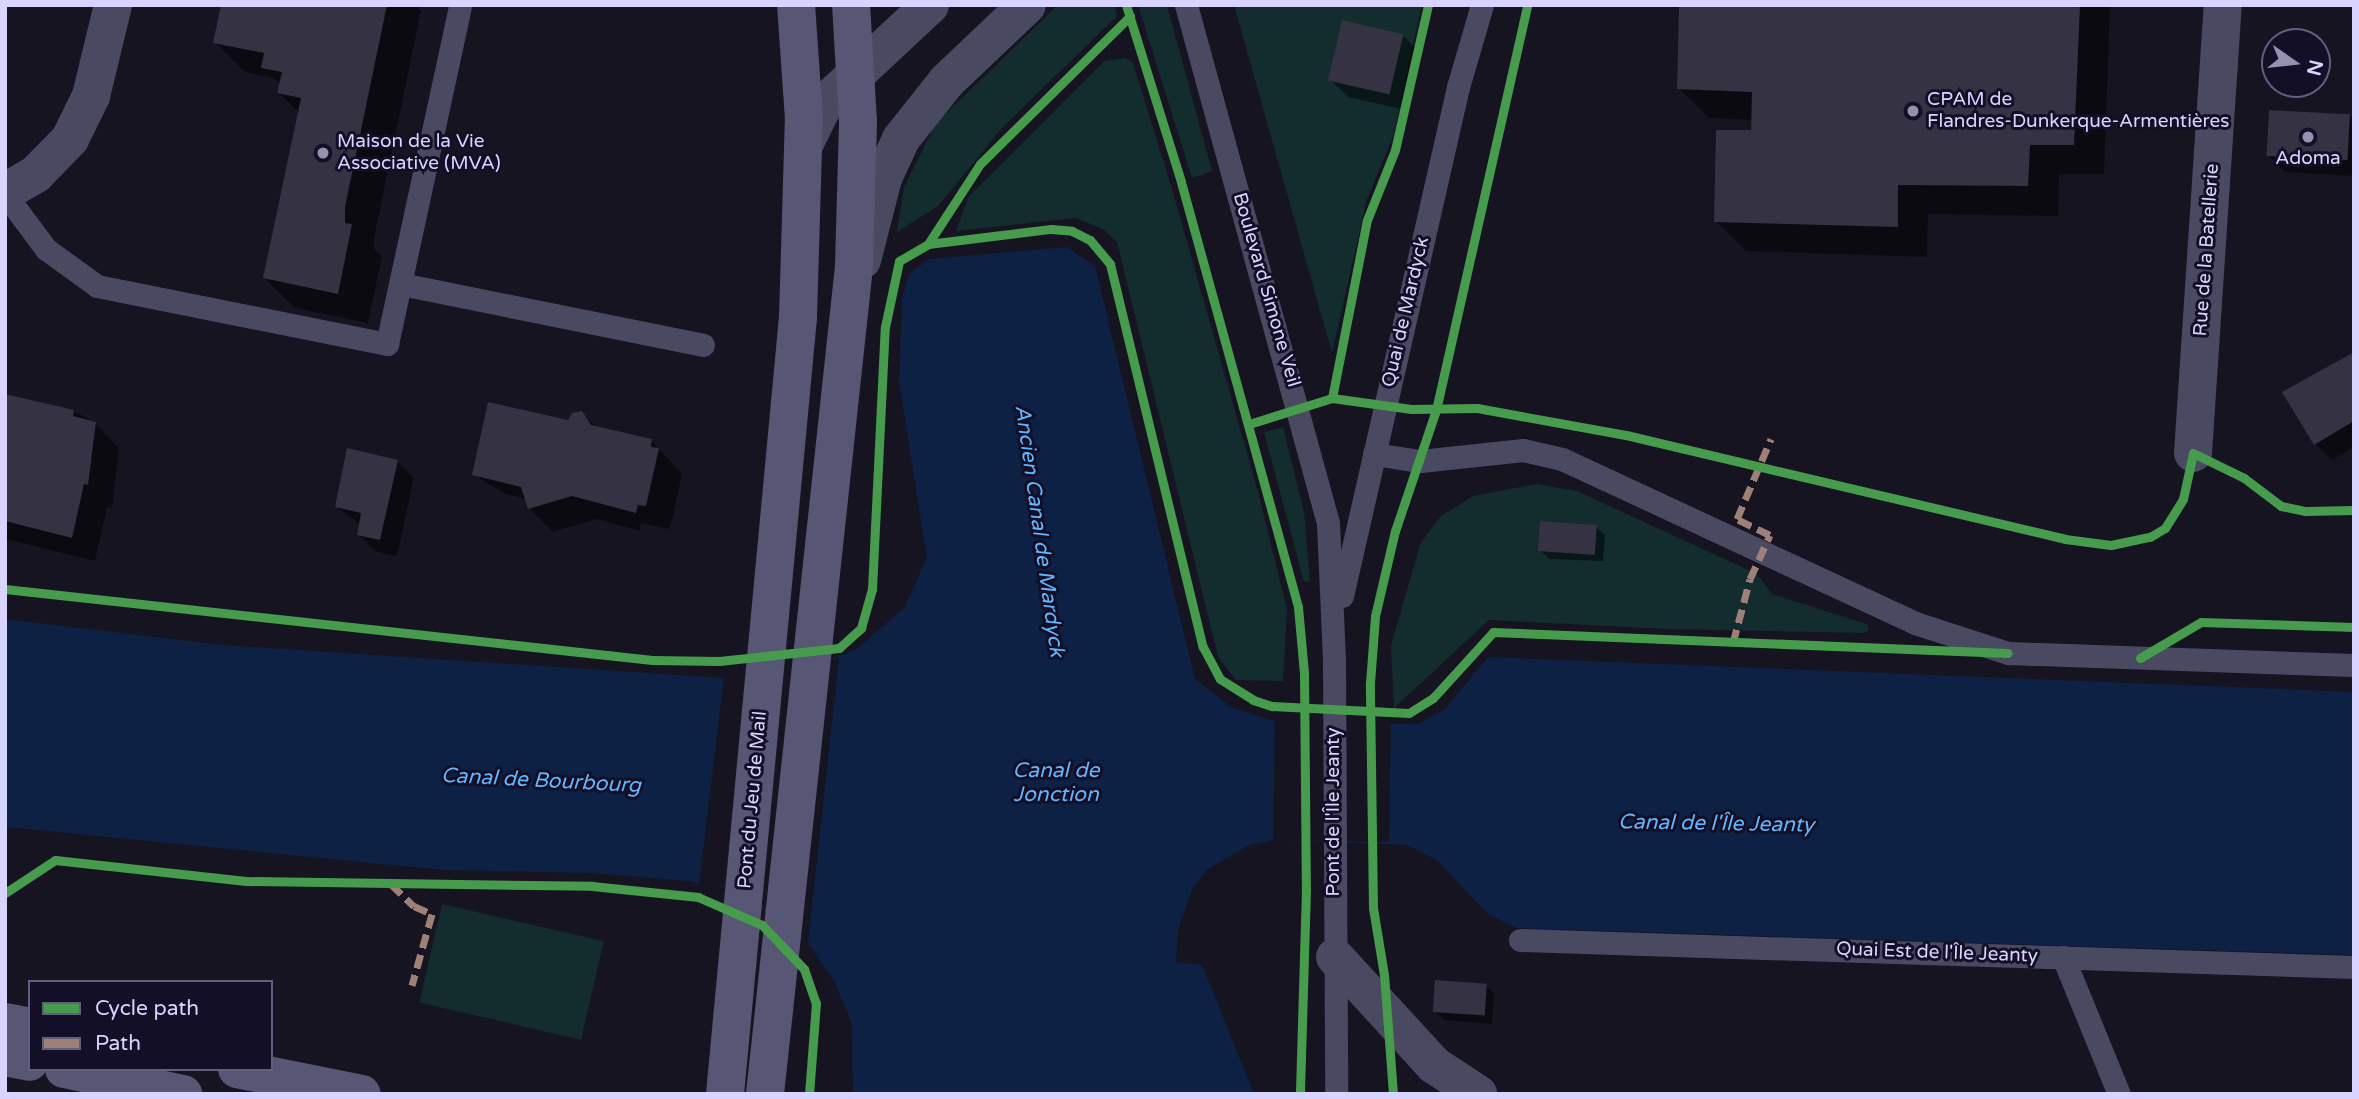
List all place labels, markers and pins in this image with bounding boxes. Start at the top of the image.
place label: CPAM de Flandres-Dunkerque-Armentières [1927,89,2229,133]
marker: CPAM de Flandres-Dunkerque-Armentières [1905,103,1921,119]
marker: Adoma [2300,129,2316,145]
place label: Maison de la Vie Associative (MVA) [337,131,501,175]
marker: Maison de la Vie Associative (MVA) [315,145,331,161]
place label: Adoma [2275,148,2341,170]

